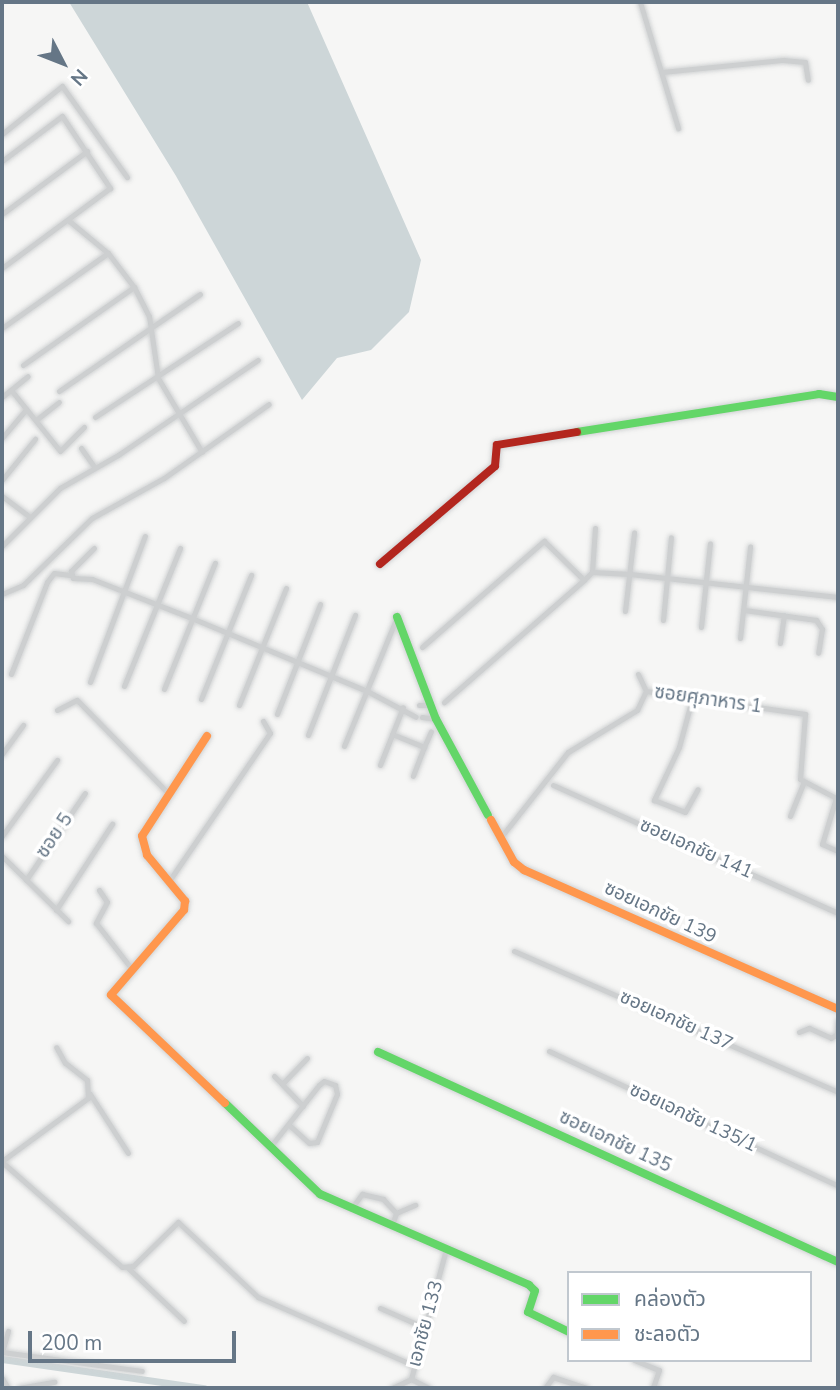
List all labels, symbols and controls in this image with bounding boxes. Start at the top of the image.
north arrow [28,28,98,98]
text: N [64,63,93,91]
street label: ซอยศุภาหาร 1 [653,681,763,719]
street label: ซอย 5 [32,809,78,863]
street label: ซอยเอกชัย 141 [636,814,756,884]
street label: ซอยเอกชัย 139 [600,877,720,949]
street label: ซอยเอกชัย 137 [616,986,736,1056]
street label: ซอยเอกชัย 135/1 [626,1078,760,1158]
street label: ซอยเอกชัย 135 [555,1106,675,1178]
legend [567,1271,812,1362]
street label: เอกชัย 133 [404,1278,448,1370]
text: คล่องตัว [634,1285,706,1313]
scale bar [32,1316,240,1360]
text: ชะลอตัว [634,1320,700,1348]
text: 200 m [41,1329,102,1357]

